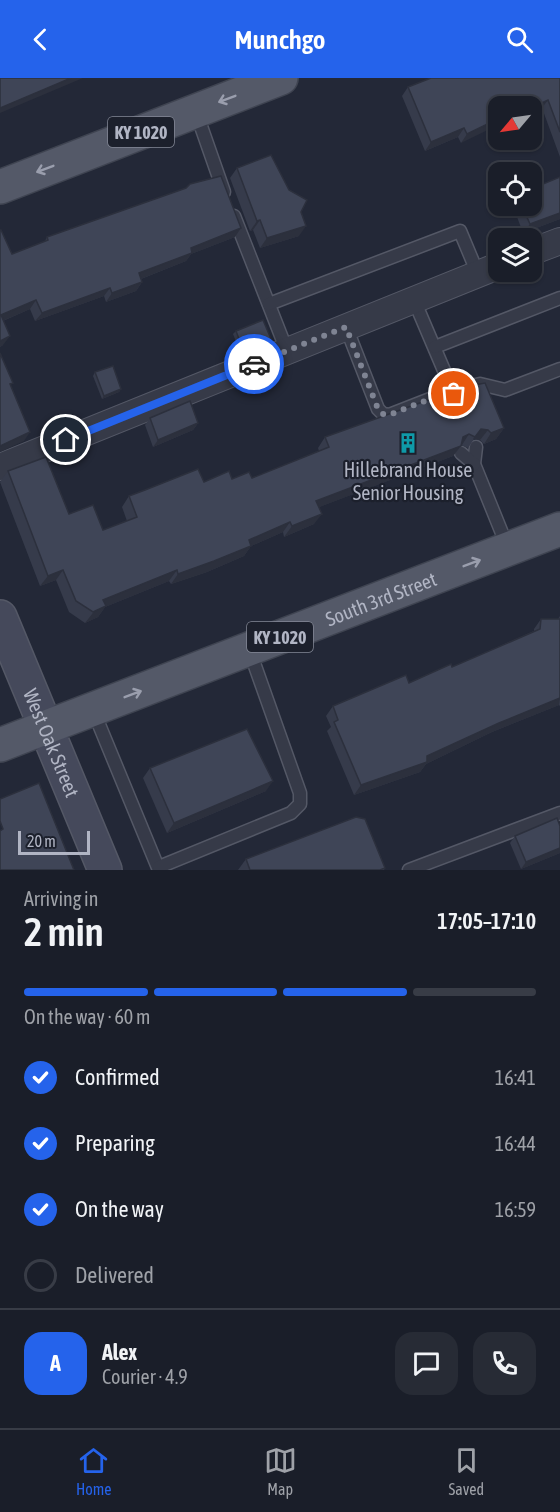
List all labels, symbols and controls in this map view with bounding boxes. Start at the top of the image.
icon: back [24,23,57,56]
icon: search [503,23,536,56]
text: Munchgo [234,24,326,55]
one-way arrow [218,94,237,105]
north arrow [488,96,542,150]
map controls [488,96,542,282]
road number: KY 1020 [108,117,174,147]
button: locate [488,162,542,216]
one-way arrow [36,165,55,176]
button: layers [488,228,542,282]
courier [224,334,284,394]
icon: car [238,348,271,381]
pin [428,368,479,419]
icon: bag [437,377,470,410]
pin [40,414,91,465]
icon: home [49,423,82,456]
building icon: Hillebrand House Senior Housing [396,431,420,455]
place label: Hillebrand House Senior Housing [344,458,472,504]
one-way arrow [462,557,481,568]
street label: South 3rd Street [322,566,440,630]
road number: KY 1020 [247,622,313,652]
street label: West Oak Street [19,685,85,800]
one-way arrow [123,687,142,698]
scale bar [18,828,90,856]
text: 20 m [27,832,56,850]
text: Arriving in [24,887,98,910]
text: 17:05–17:10 [437,908,536,934]
text: 2 min [24,910,104,954]
text: On the way · 60 m [24,1005,150,1028]
icon: check [24,1061,57,1094]
text: Confirmed [75,1064,160,1090]
text: 16:41 [495,1066,536,1089]
icon: check [24,1127,57,1160]
text: Preparing [75,1130,155,1156]
text: 16:44 [495,1132,536,1155]
icon: check [24,1193,57,1226]
text: On the way [75,1196,164,1222]
text: 16:59 [495,1198,536,1221]
text: Delivered [75,1262,154,1288]
button: chat [395,1332,458,1395]
button: phone [473,1332,536,1395]
text: Alex [102,1339,137,1365]
text: A [50,1350,61,1376]
text: Courier · 4.9 [102,1365,188,1388]
tab: Home [76,1444,112,1498]
tab: Map [264,1444,297,1498]
tab: Saved [449,1444,484,1498]

